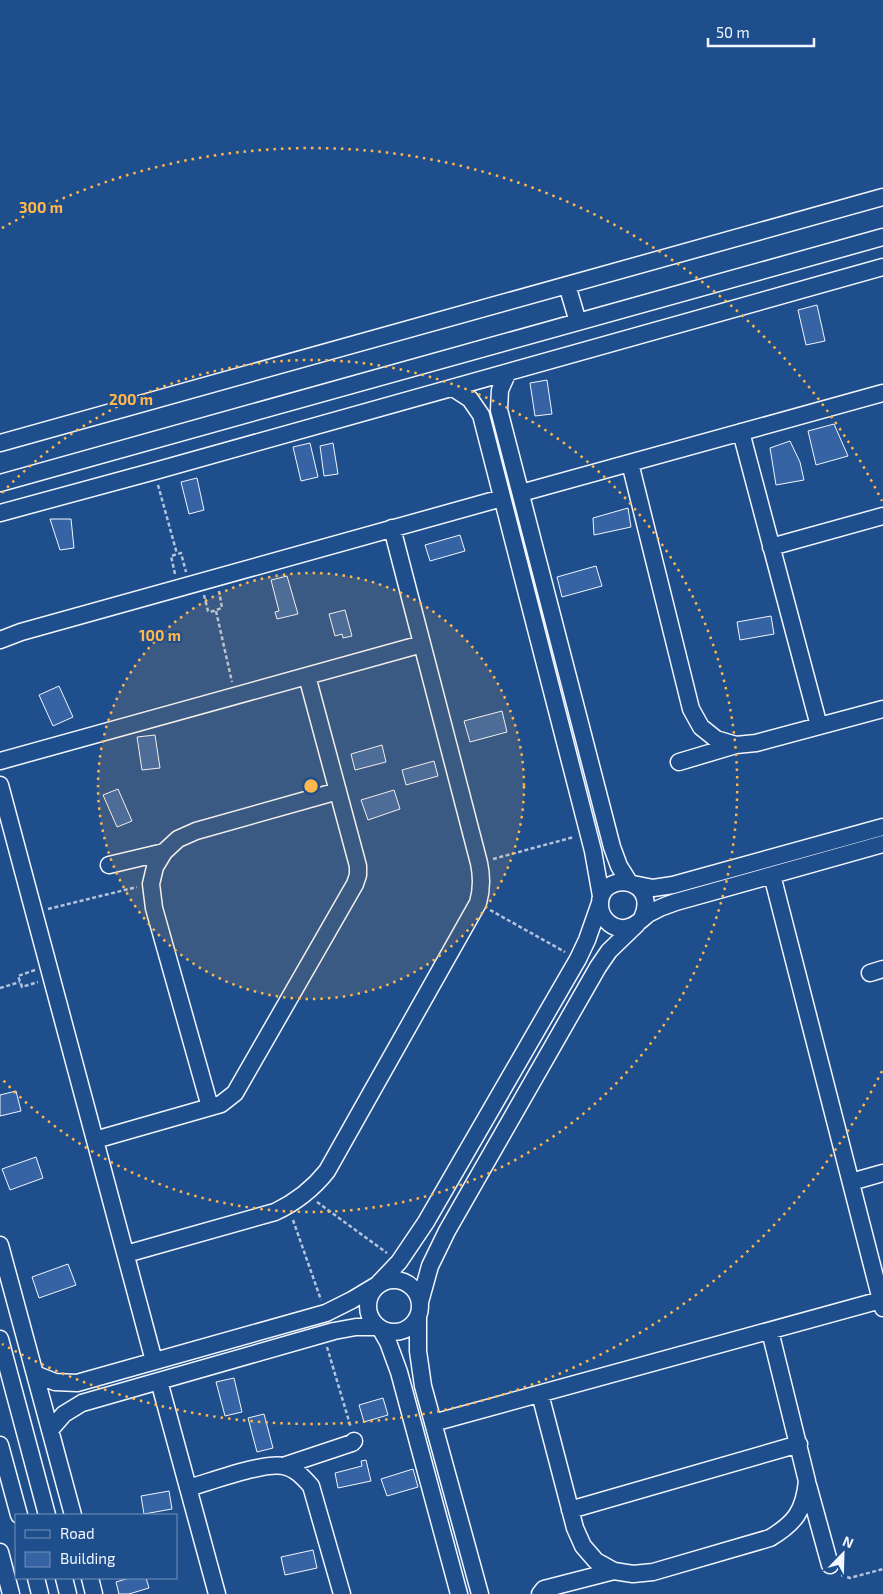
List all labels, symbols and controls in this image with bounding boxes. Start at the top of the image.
scale bar [708,15,814,47]
text: 50 m [716,23,750,41]
text: 300 m [19,198,63,216]
text: 200 m [109,390,153,408]
text: 100 m [139,626,181,644]
centre of rings [302,777,320,795]
legend [15,1514,178,1579]
text: Road [60,1524,95,1542]
north arrow [818,1529,868,1579]
text: N [840,1532,856,1551]
text: Building [60,1549,116,1567]

